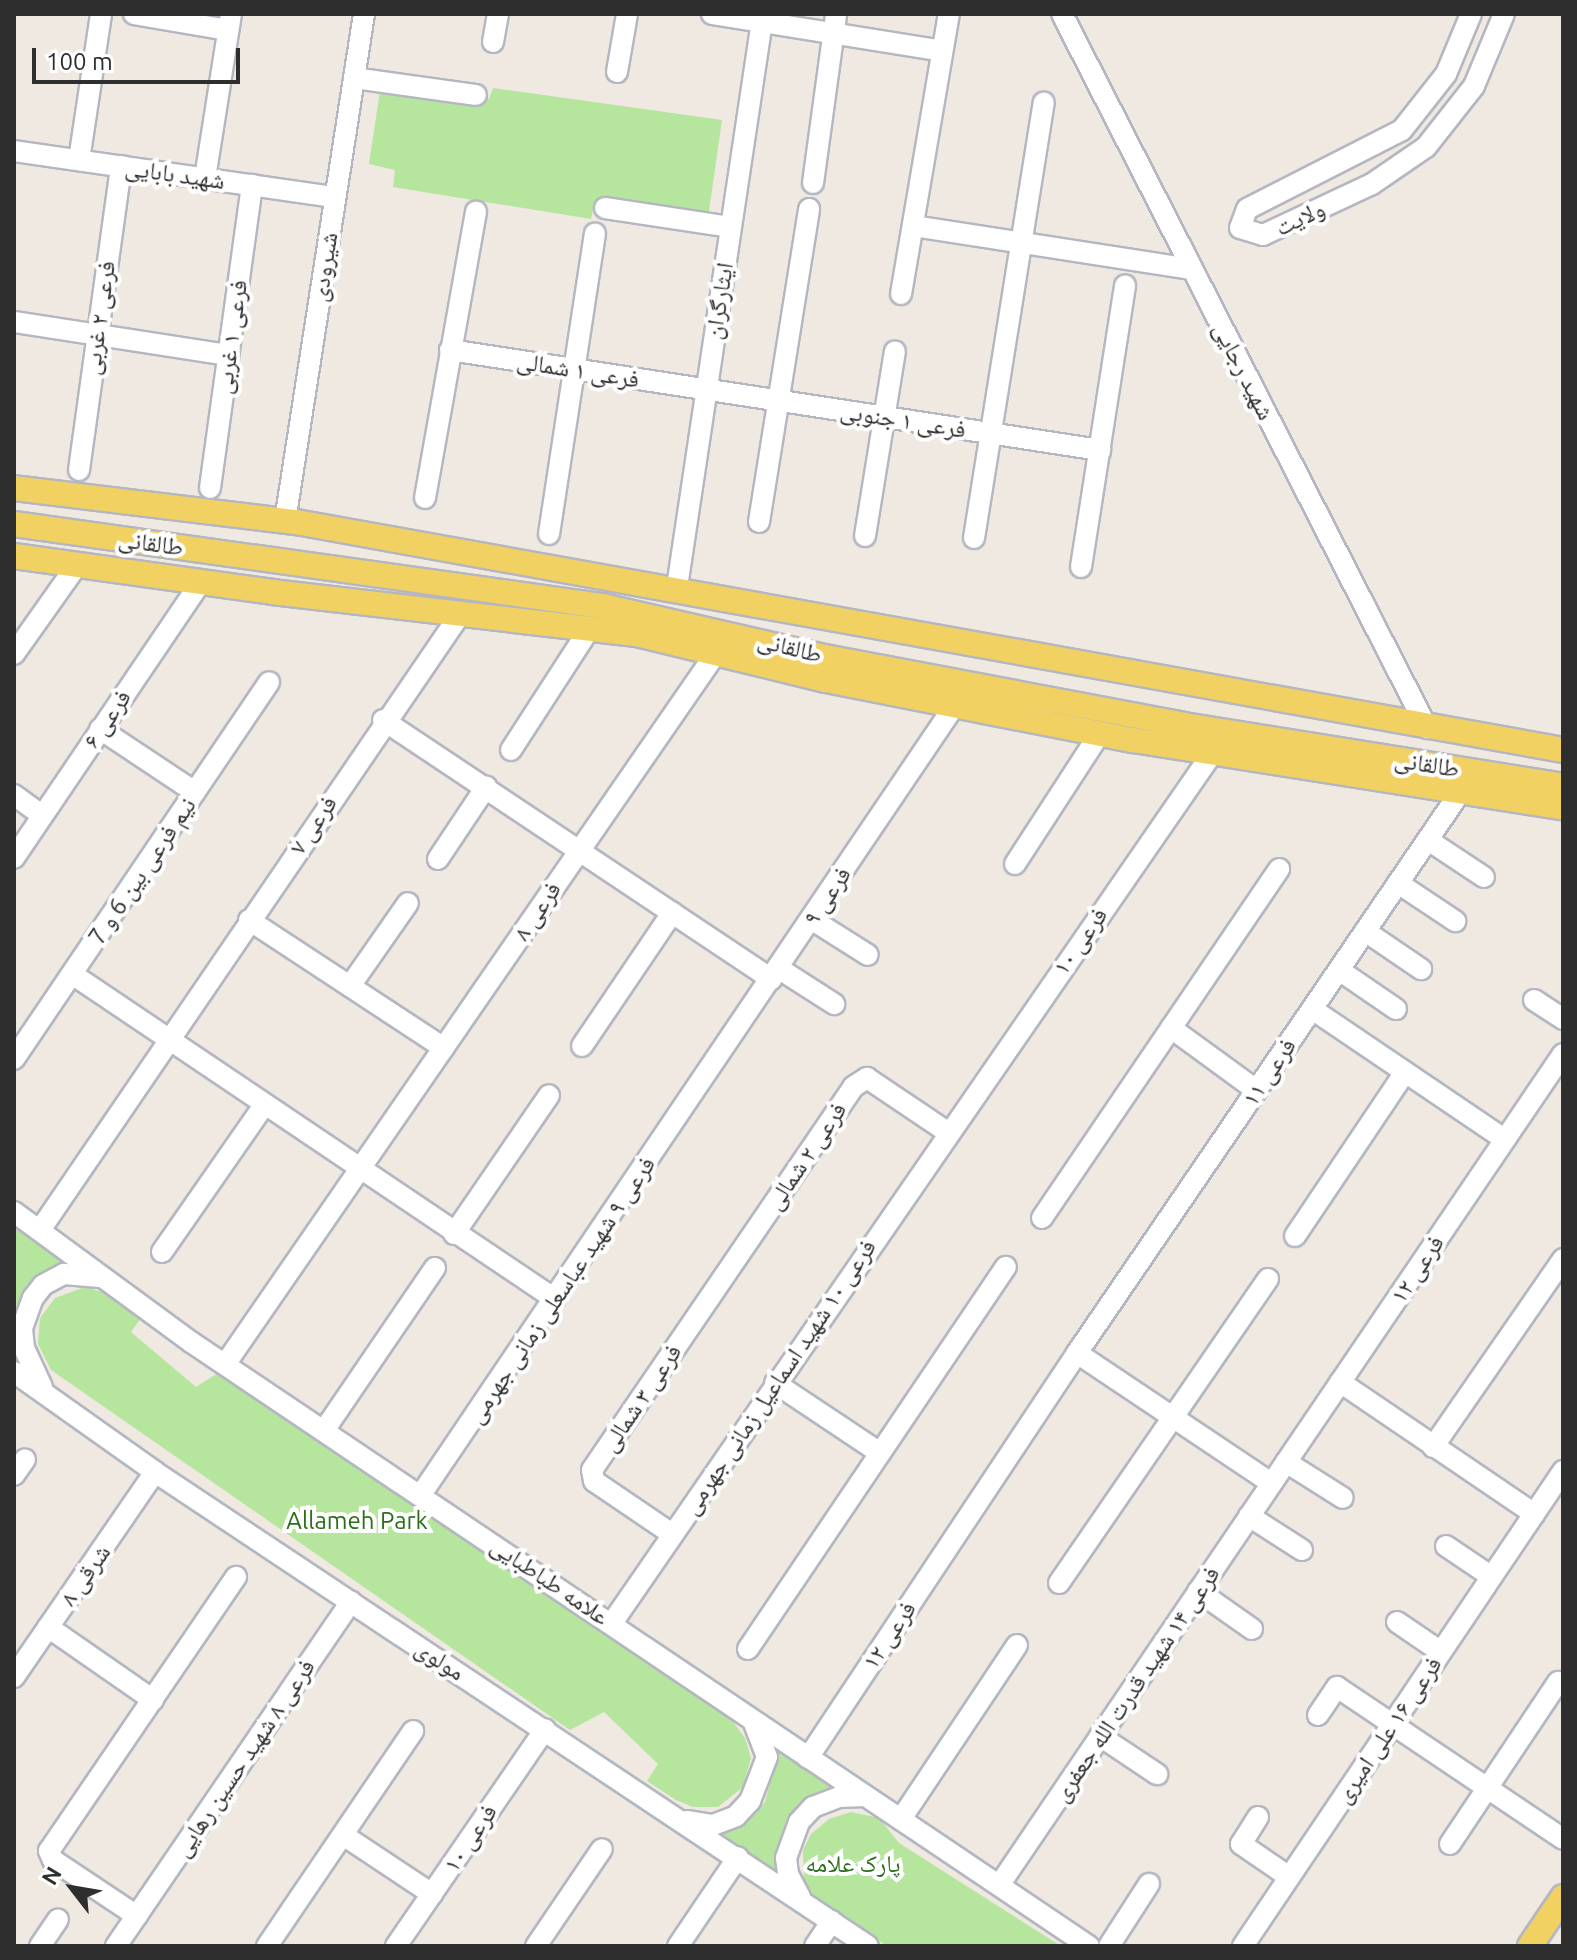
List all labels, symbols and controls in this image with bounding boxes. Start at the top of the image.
scale bar [36,32,244,82]
text: 100 m [46,48,113,75]
street label: شهید بابایی [123,153,227,195]
street label: ولایت [1271,194,1329,242]
street label: شیرودی [304,230,344,304]
street label: فرعی ۲ غربی [77,259,121,377]
street label: ایثارگران [699,261,739,341]
street label: فرعی ۱ غربی [209,278,253,396]
street label: شهید رجایی [1207,317,1281,425]
street label: فرعی ۱ شمالی [515,346,641,394]
street label: فرعی ۱ جنوبی [838,396,968,444]
street label: طالقانی [117,524,185,562]
street label: طالقانی [755,625,825,669]
street label: فرعی ۶ [77,684,137,754]
street label: طالقانی [1392,745,1462,783]
street label: فرعی ۷ [283,790,343,860]
street label: نیم فرعی بین 6 و 7 [82,792,202,950]
street label: فرعی ۹ [797,861,857,931]
street label: فرعی ۸ [507,876,567,946]
street label: فرعی ۱۰ [1047,902,1113,980]
street label: فرعی ۱۱ [1236,1033,1302,1111]
street label: فرعی ۲ شمالی [760,1097,852,1215]
street label: فرعی ۹ شهید عباسعلی زمانی جهرمی [461,1151,661,1429]
street label: فرعی ۱۲ [1384,1230,1450,1308]
street label: فرعی ۱۰ شهید اسماعیل زمانی جهرمی [676,1234,882,1520]
street label: فرعی ۳ شمالی [595,1339,687,1457]
park label: Allameh Park [286,1507,428,1535]
street label: علامه طباطبایی [485,1531,615,1631]
street label: ۸ شرقی [54,1539,116,1611]
street label: فرعی ۱۴ شهید قدرت الله جعفری [1046,1561,1226,1807]
street label: فرعی ۱۲ [856,1596,922,1674]
street label: مولوی [410,1633,470,1687]
street label: فرعی ۱۶ علی امیری [1328,1651,1448,1809]
street label: فرعی ۸ شهید حسین رهایی [167,1654,321,1862]
street label: فرعی ۱۰ [437,1799,503,1877]
north arrow [32,1848,112,1928]
park label: پارک علامه [806,1850,900,1878]
text: N [36,1862,66,1889]

